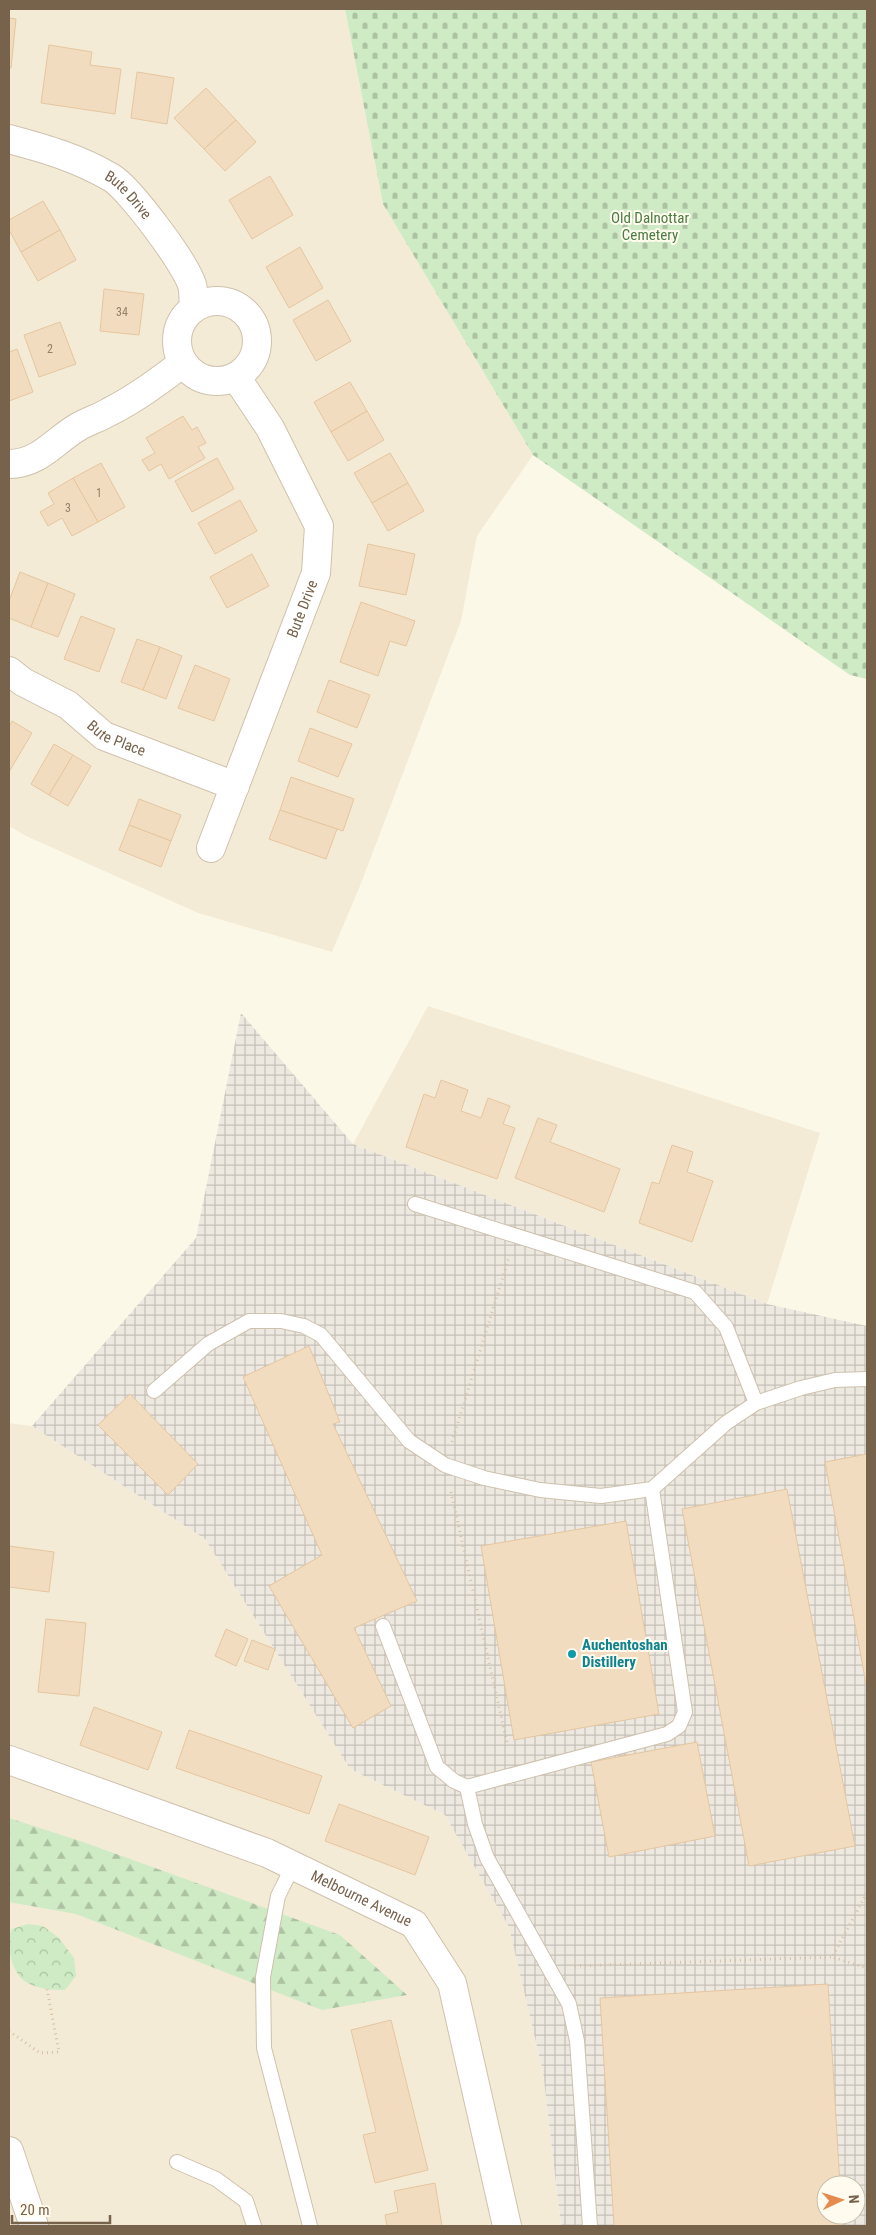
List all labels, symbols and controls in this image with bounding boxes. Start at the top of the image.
street label: Bute Drive [102,167,155,223]
park label: Old Dalnottar Cemetery [611,209,689,244]
house number: 34 [116,305,128,319]
house number: 2 [47,342,53,356]
house number: 1 [96,486,102,500]
house number: 3 [65,501,71,515]
street label: Bute Drive [283,577,321,640]
street label: Bute Place [83,716,148,760]
place label: Auchentoshan Distillery [582,1636,668,1671]
marker: Auchentoshan Distillery [566,1648,578,1660]
street label: Melbourne Avenue [308,1867,415,1930]
north arrow [816,2175,866,2225]
scale bar [12,2192,110,2224]
text: N [846,2194,862,2204]
text: 20 m [20,2201,50,2219]

